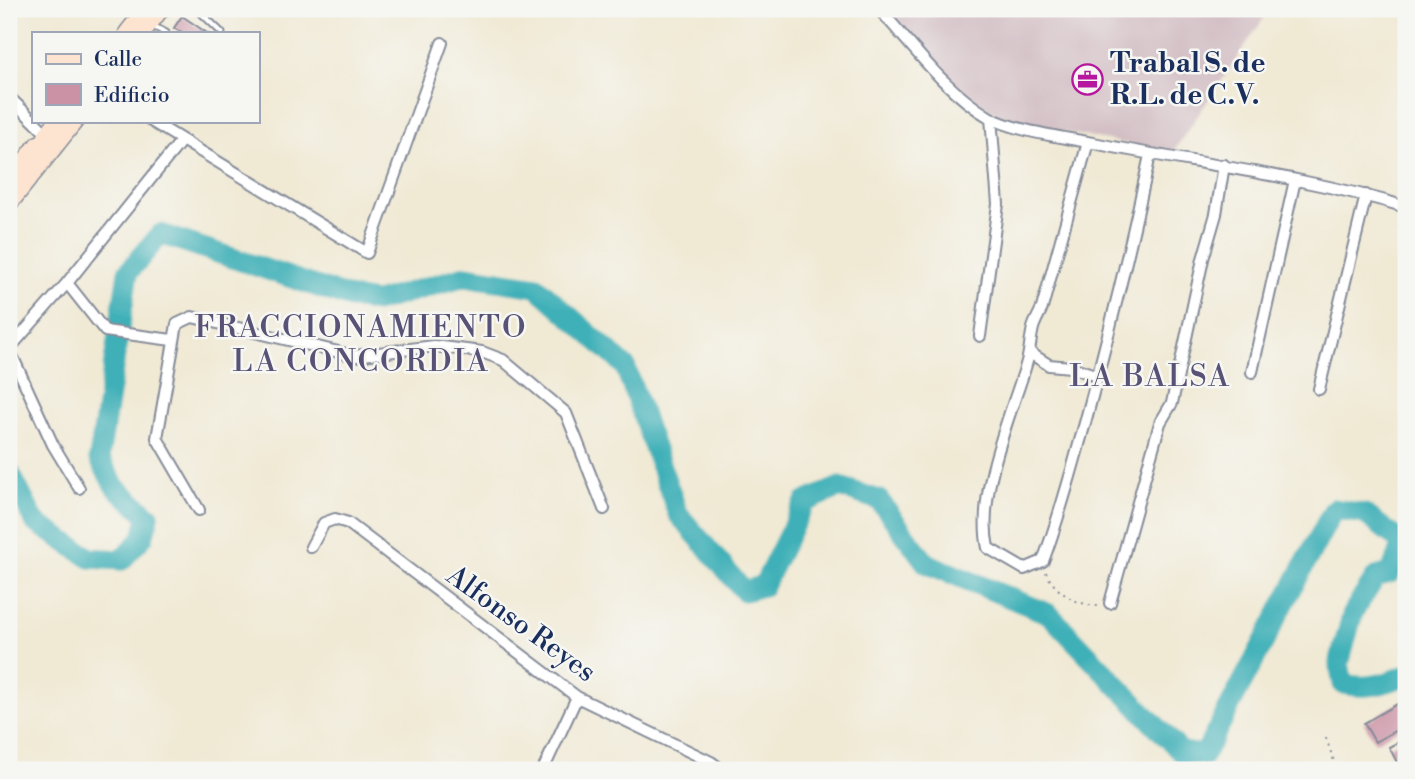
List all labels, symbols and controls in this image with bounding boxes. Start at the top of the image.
legend [32,32,259,122]
place label: Trabal S. de R.L. de C.V. [1110,46,1266,113]
text: Calle [94,47,142,73]
office icon: Trabal S. de R.L. de C.V. [1070,62,1104,96]
text: Edificio [94,83,170,109]
district label: FRACCIONAMIENTO LA CONCORDIA [195,309,527,381]
district label: LA BALSA [1069,358,1231,396]
street label: Alfonso Reyes [439,558,602,690]

